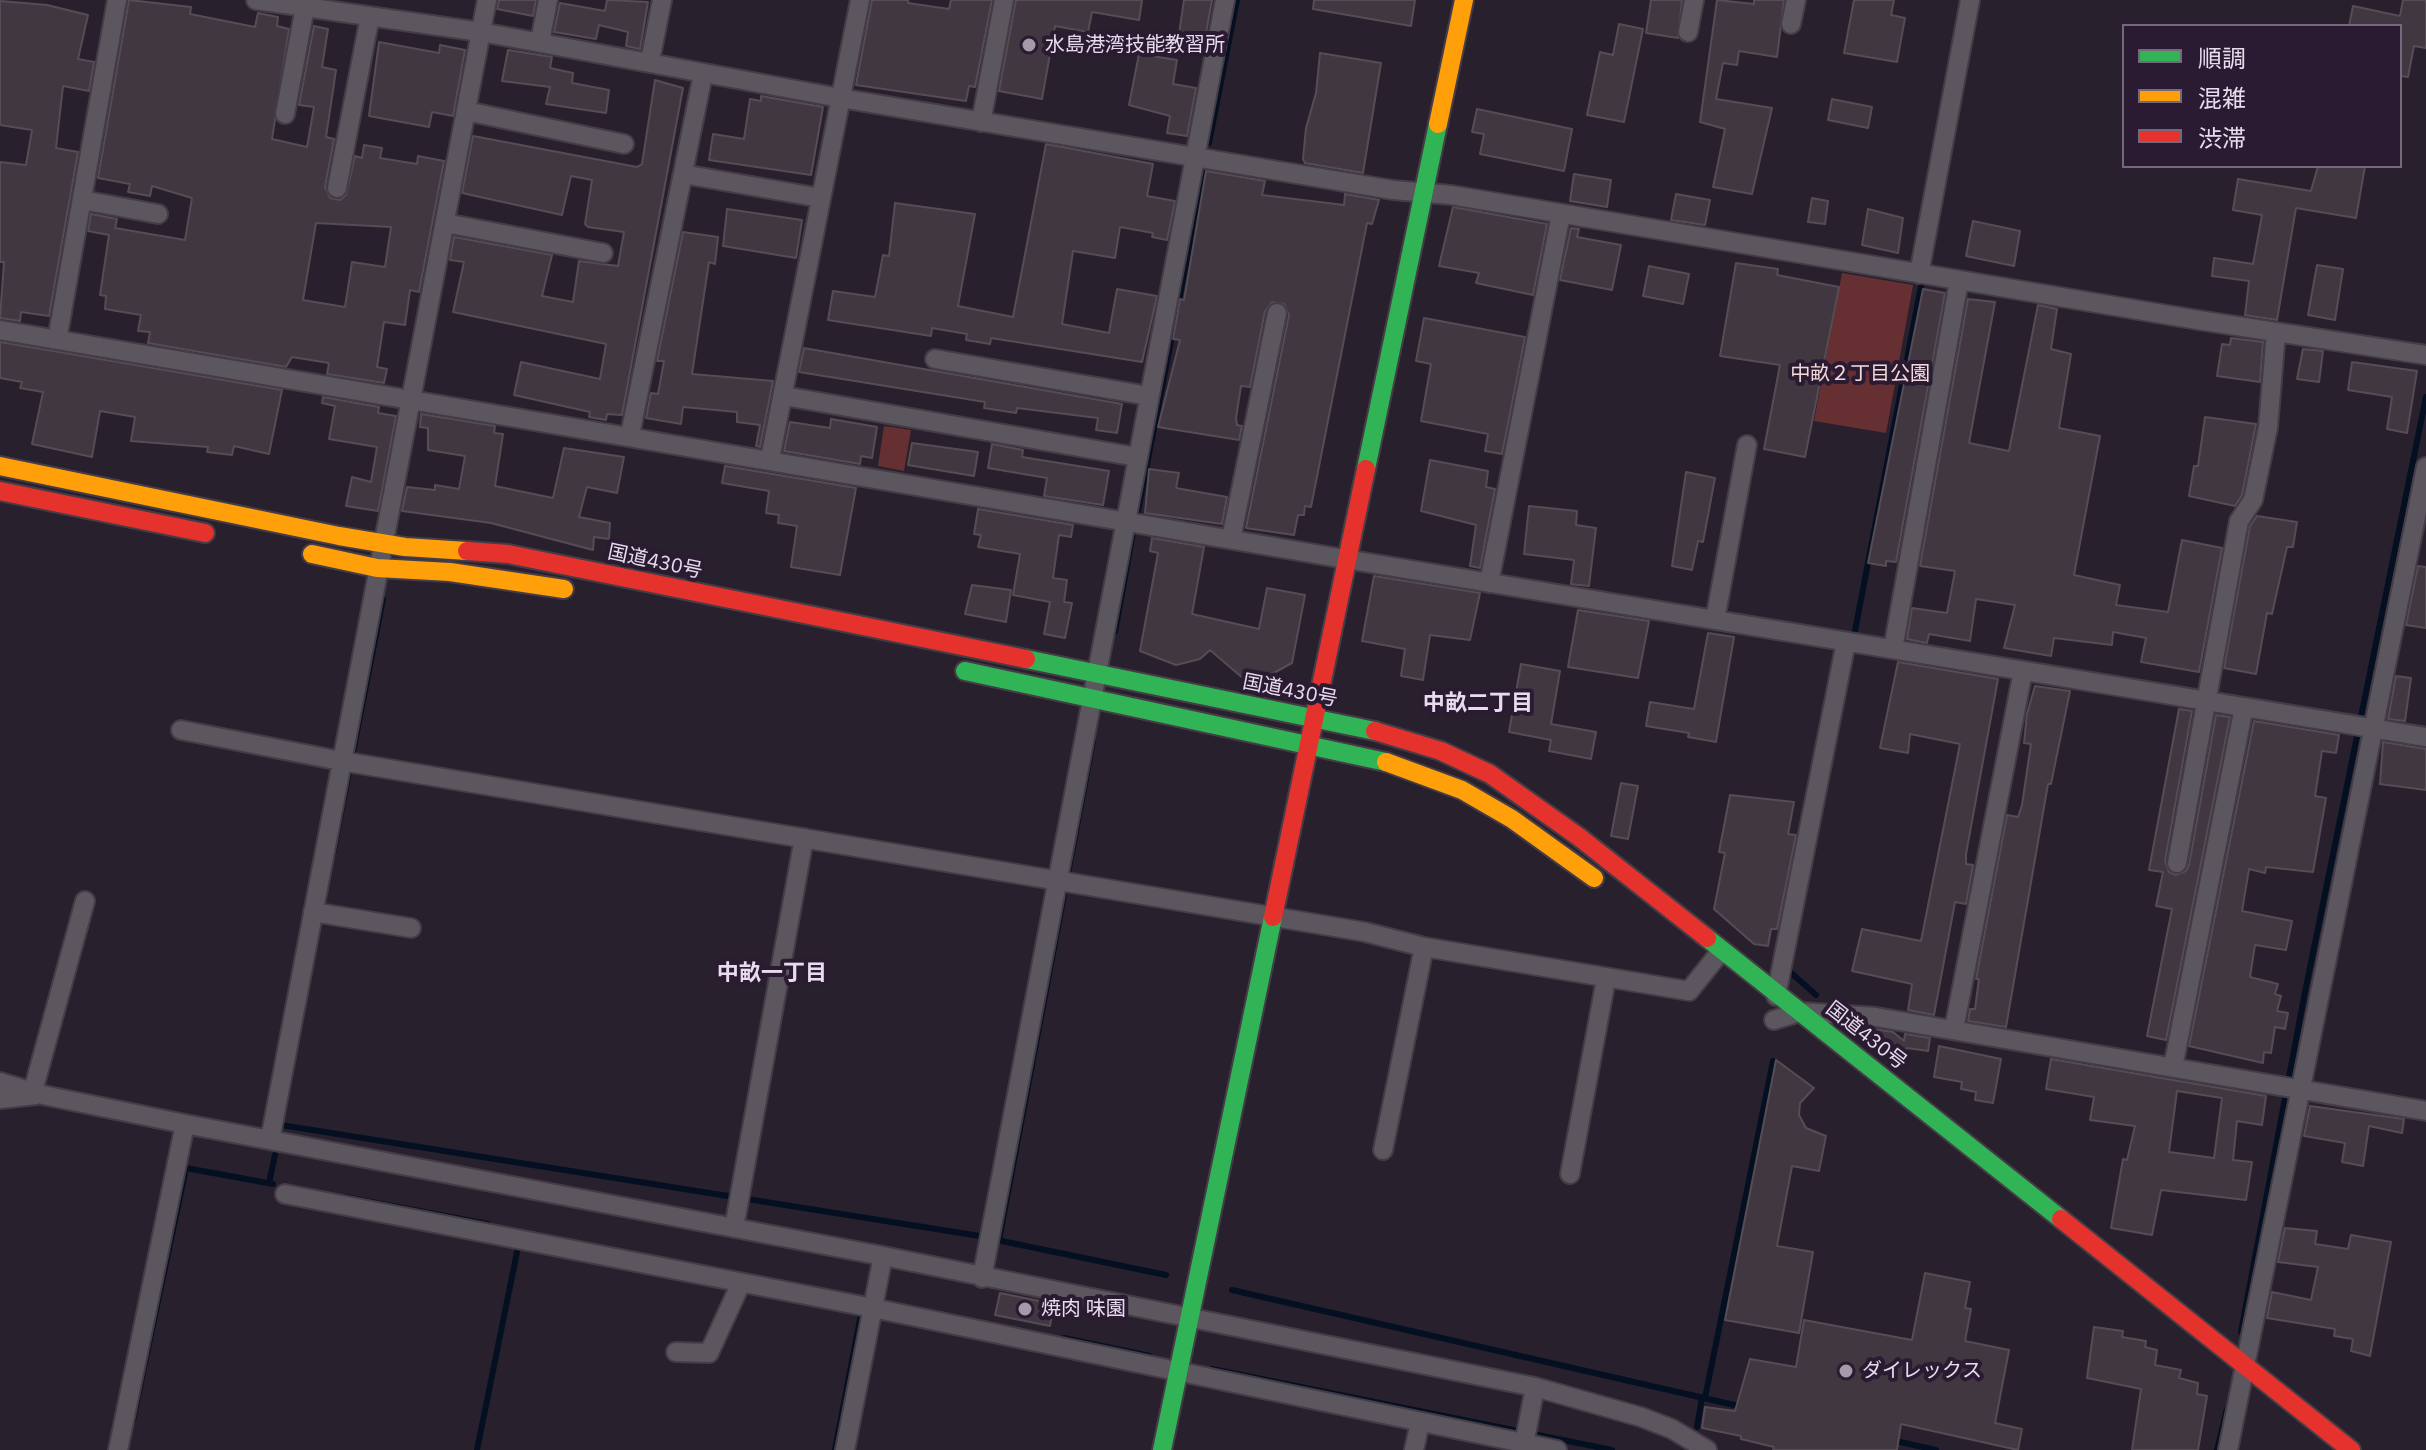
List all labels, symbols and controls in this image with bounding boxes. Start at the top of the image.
legend [2122,24,2402,168]
place label: 水島港湾技能教習所 [1045,33,1225,57]
marker: 水島港湾技能教習所 [1020,36,1038,54]
text: 順調 [2198,42,2246,74]
text: 混雑 [2198,82,2246,114]
text: 渋滞 [2198,122,2246,154]
park label: 中畝２丁目公園 [1790,362,1930,386]
street label: 国道430号 [606,540,704,584]
street label: 国道430号 [1241,670,1339,712]
district label: 中畝二丁目 [1423,691,1533,717]
district label: 中畝一丁目 [717,961,827,987]
street label: 国道430号 [1821,997,1911,1075]
place label: 焼肉 味園 [1041,1297,1126,1321]
marker: 焼肉 味園 [1016,1300,1034,1318]
place label: ダイレックス [1862,1359,1982,1383]
marker: ダイレックス [1837,1362,1855,1380]

